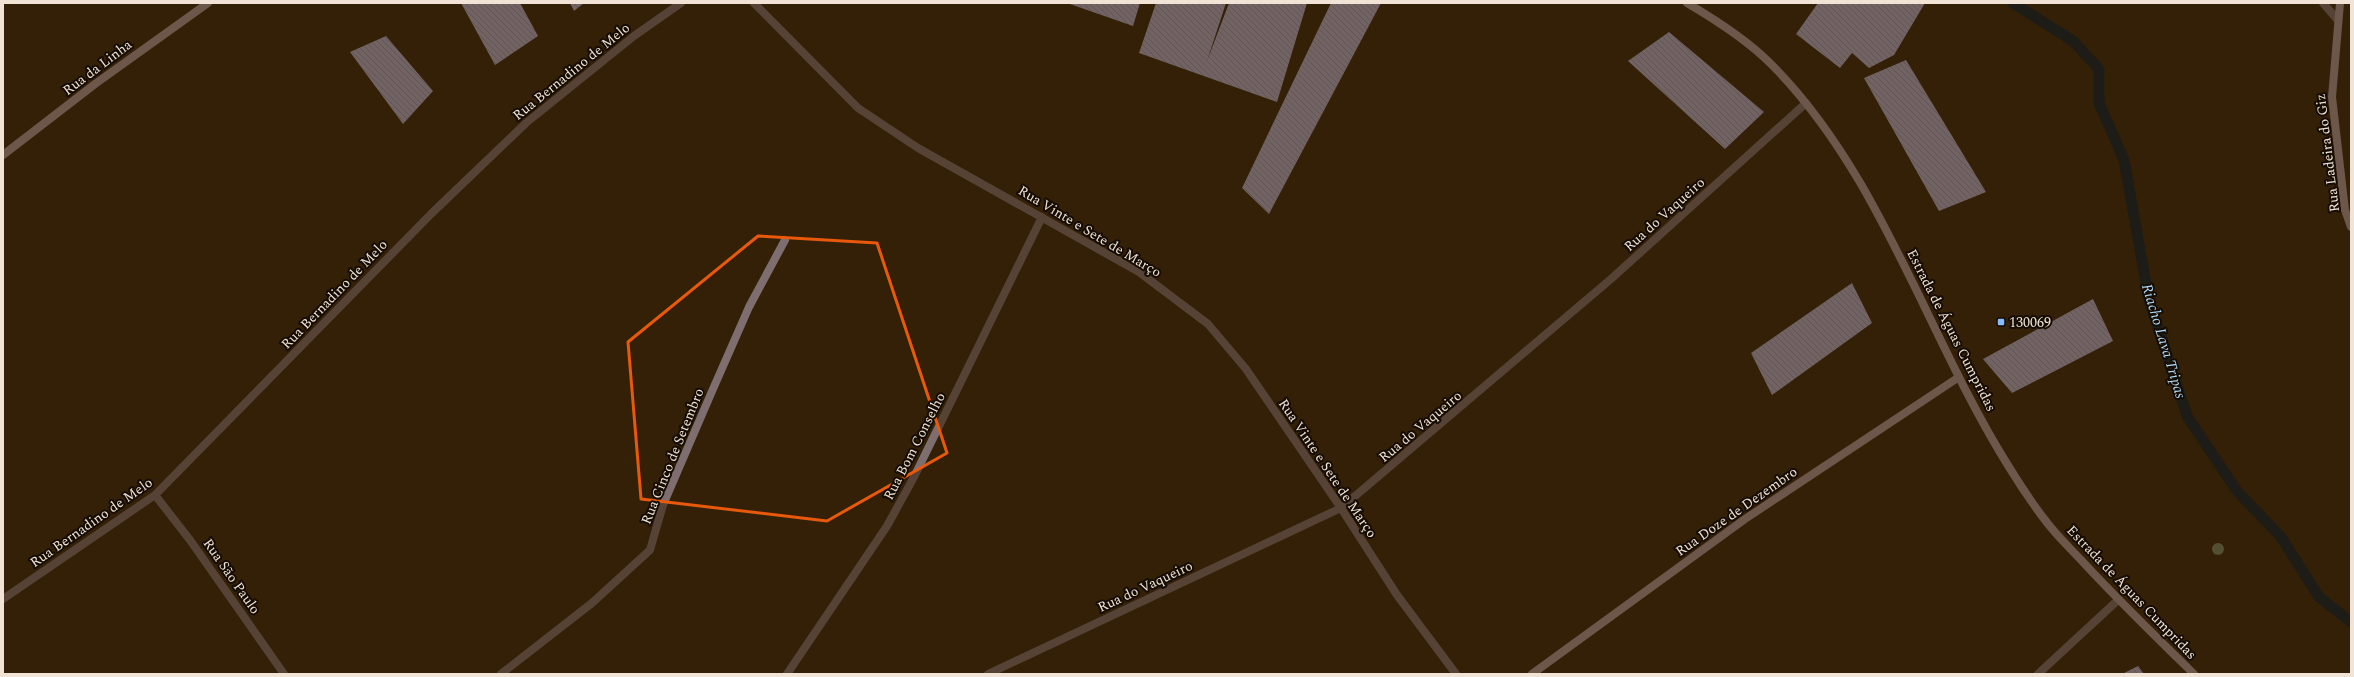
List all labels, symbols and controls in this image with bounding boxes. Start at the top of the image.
street label: Rua Bernadino de Melo [508,17,634,125]
street label: Rua da Linha [58,34,136,100]
street label: Rua Ladeira do Giz [2310,93,2345,213]
street label: Rua do Vaqueiro [1619,172,1710,257]
street label: Rua Vinte e Sete de Março [1014,180,1165,283]
street label: Rua Bernadino de Melo [276,235,392,354]
street label: Estrada de Águas Cumpridas [1901,245,2002,415]
water label: Riacho Lava Tripas [2135,281,2192,402]
place label: 130069 [2009,312,2051,333]
marker: 130069 [1996,317,2006,327]
street label: Rua Cinco de Setembro [636,385,709,527]
street label: Rua do Vaqueiro [1374,385,1466,467]
street label: Rua Bom Conselho [878,389,951,504]
street label: Rua Vinte e Sete de Março [1273,395,1382,542]
street label: Rua Doze de Dezembro [1671,461,1802,561]
street label: Rua Bernadino de Melo [26,472,157,573]
street label: Estrada de Águas Cumpridas [2062,520,2202,664]
street label: Rua São Paulo [198,534,265,618]
street label: Rua do Vaqueiro [1094,555,1196,618]

